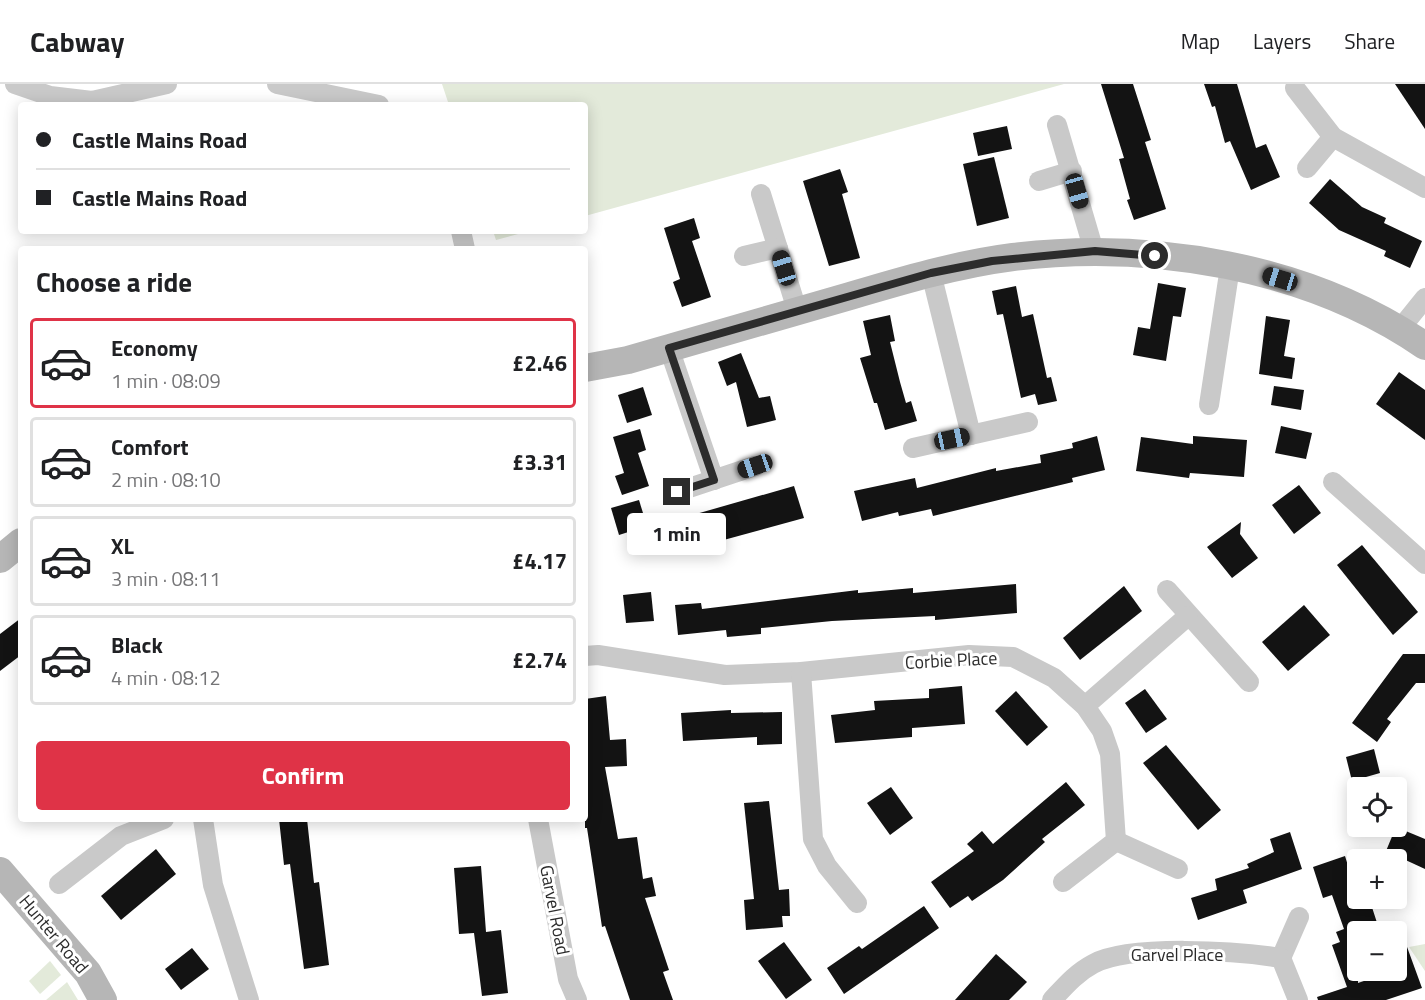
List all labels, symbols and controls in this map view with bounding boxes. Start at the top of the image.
text: Cabway [30,20,124,63]
text: Map [1181,25,1220,57]
text: Layers [1253,25,1311,57]
text: Share [1344,25,1395,57]
text: Castle Mains Road [72,123,247,157]
car [1063,171,1091,211]
text: Castle Mains Road [72,181,247,215]
route start [1141,242,1168,269]
car [770,248,798,288]
text: Choose a ride [36,261,192,302]
car [1260,265,1300,293]
text: Economy [111,331,198,365]
icon: car [39,336,93,390]
text: £2.46 [512,346,567,380]
text: 1 min · 08:09 [111,365,221,396]
car [933,426,971,452]
text: Comfort [111,430,189,464]
icon: car [39,435,93,489]
text: £3.31 [512,445,567,479]
car [735,452,775,480]
text: 2 min · 08:10 [111,464,221,495]
route end [663,478,690,505]
callout: 1 min [628,513,726,555]
text: 1 min [652,518,701,549]
text: XL [111,529,134,563]
icon: car [39,534,93,588]
text: £4.17 [512,544,567,578]
text: 3 min · 08:11 [111,563,221,594]
text: Black [111,628,163,662]
icon: car [39,633,93,687]
text: £2.74 [512,643,567,677]
street label: Corbie Place [904,644,998,676]
text: 4 min · 08:12 [111,662,221,693]
button: Confirm [36,741,570,810]
map controls [1347,777,1407,981]
button: locate [1347,777,1407,837]
button: + [1347,849,1407,909]
street label: Garvel Road [533,863,577,957]
street label: Hunter Road [13,889,95,979]
button: − [1347,921,1407,981]
street label: Garvel Place [1131,941,1223,968]

